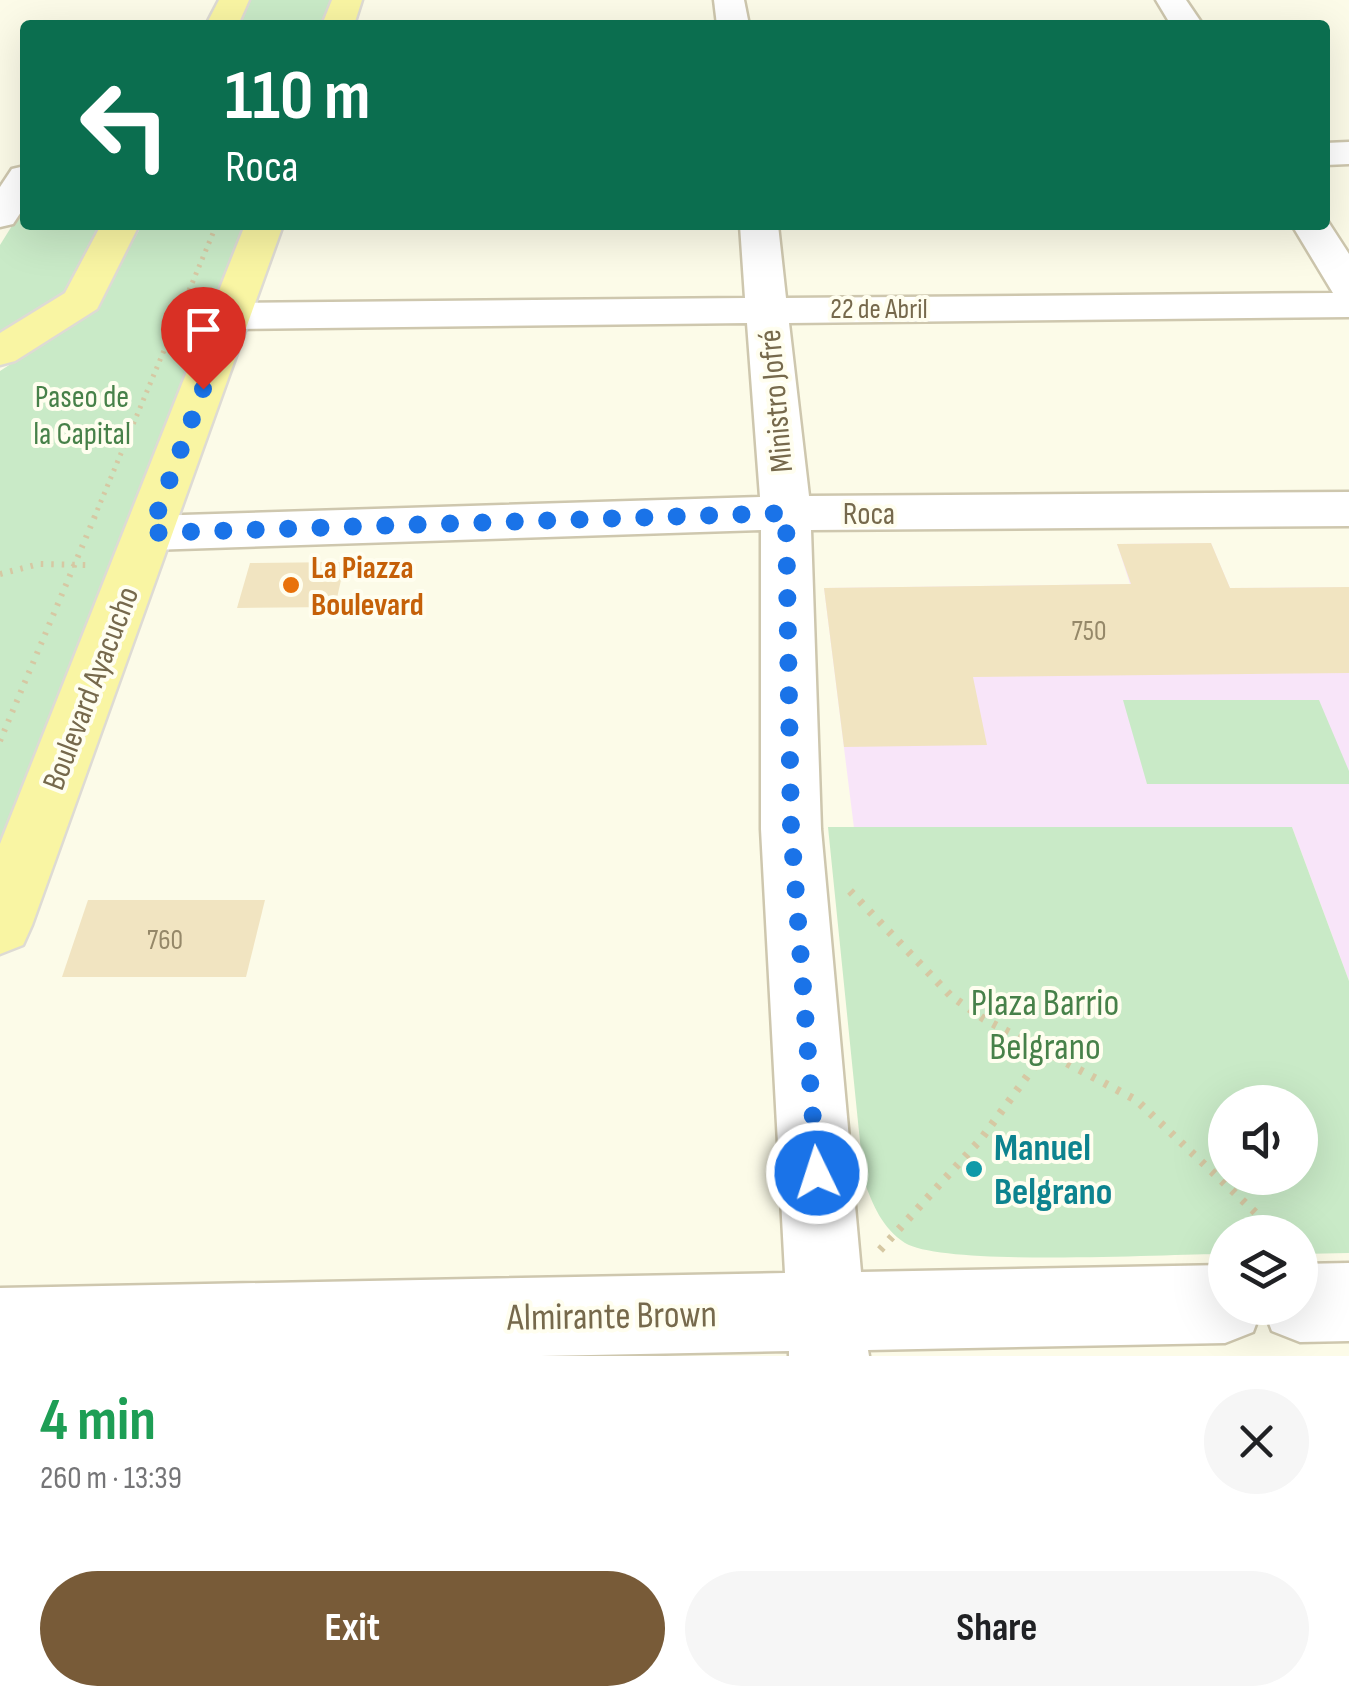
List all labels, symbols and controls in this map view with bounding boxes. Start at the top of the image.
text: 110 m [225,55,371,139]
icon: left [60,60,190,190]
text: Roca [225,140,299,195]
pin [161,287,246,390]
street label: 22 de Abril [830,293,928,326]
icon: arrive [176,302,231,357]
street label: Ministro Jofré [751,328,802,474]
park label: Paseo de la Capital [33,378,131,454]
street label: Roca [843,495,895,534]
place label: La Piazza Boulevard [311,549,424,625]
marker: La Piazza Boulevard [280,574,302,596]
street label: Boulevard Ayacucho [35,582,148,796]
house number: 750 [1072,615,1106,648]
house number: 760 [147,924,183,957]
park label: Plaza Barrio Belgrano [971,981,1119,1070]
map controls [1208,1085,1318,1325]
button: sound [1208,1085,1318,1195]
position arrow [765,1121,869,1225]
place label: Manuel Belgrano [994,1126,1112,1215]
marker: Manuel Belgrano [963,1158,985,1180]
button: layers [1208,1215,1318,1325]
street label: Almirante Brown [506,1292,717,1341]
text: 4 min [40,1385,156,1457]
button: close [1204,1389,1309,1494]
text: 260 m · 13:39 [40,1459,182,1498]
button: Exit [40,1571,665,1686]
button: Share [685,1571,1309,1686]

